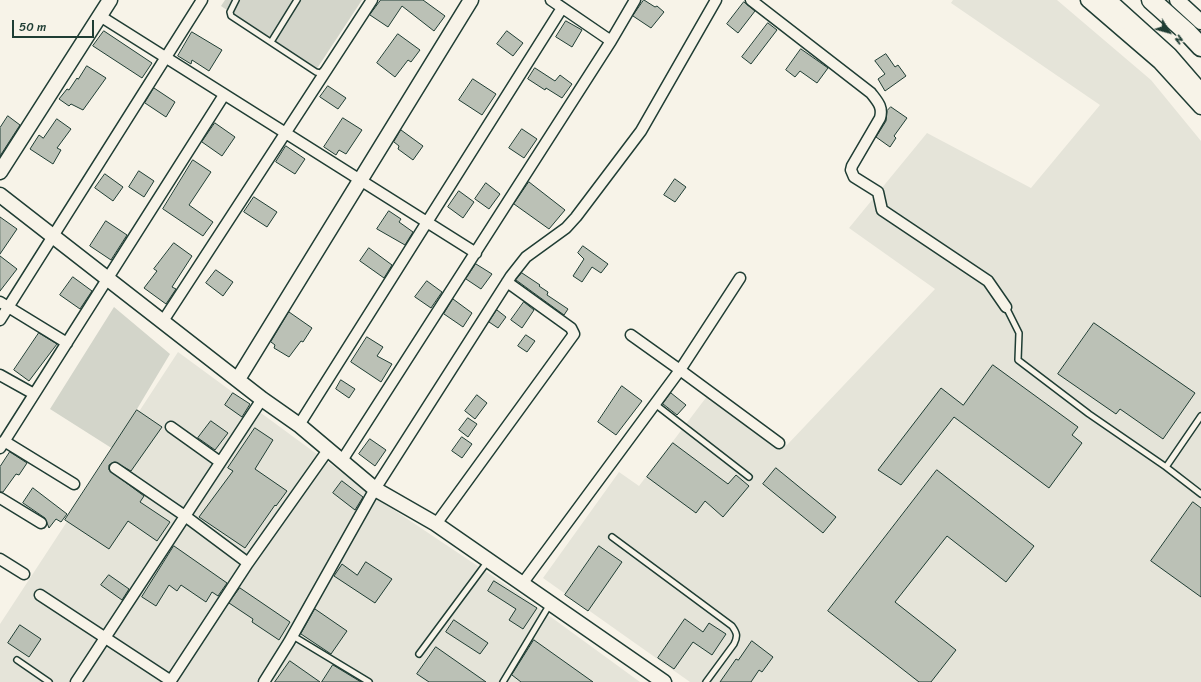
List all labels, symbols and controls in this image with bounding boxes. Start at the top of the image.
scale bar [14,12,96,38]
north arrow [1149,12,1189,52]
text: 50 m [19,16,46,38]
text: N [1169,31,1189,48]

